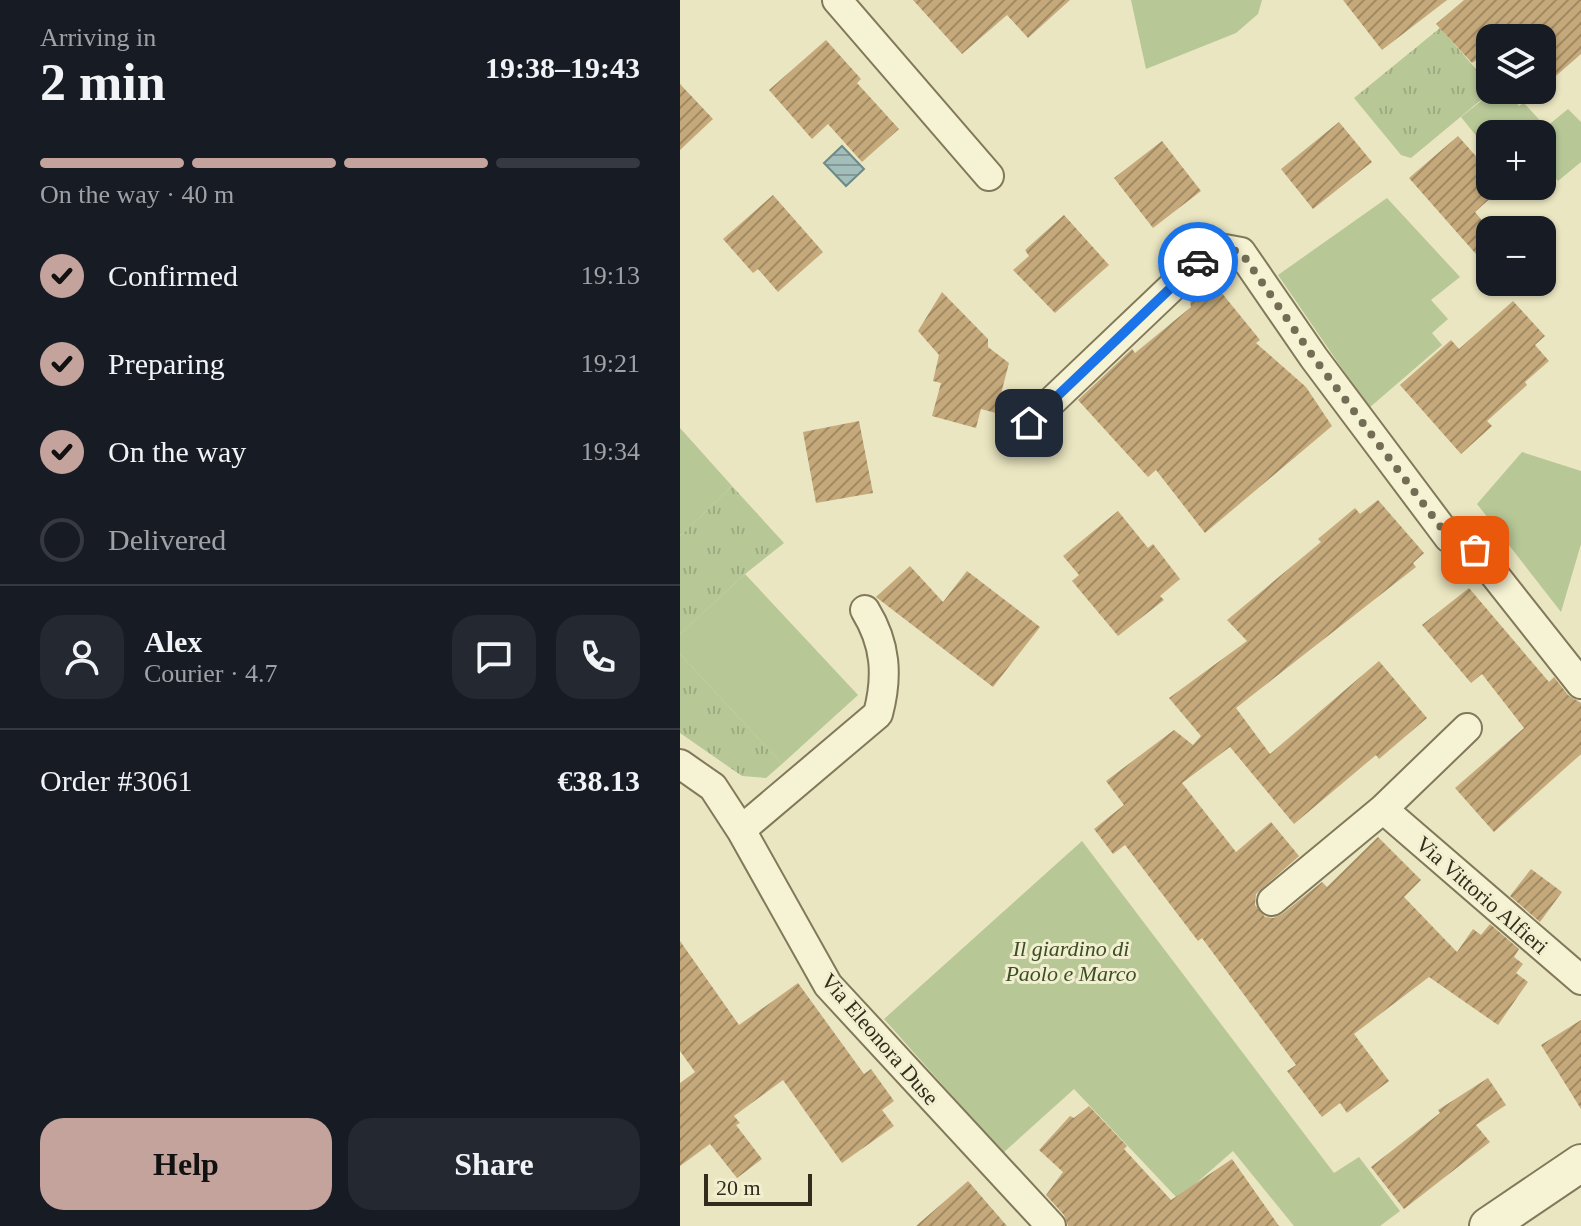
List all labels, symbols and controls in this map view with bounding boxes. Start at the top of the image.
text: Arriving in [40,23,156,52]
map controls [1476,24,1556,296]
button: layers [1476,24,1556,104]
text: 19:38–19:43 [485,51,640,84]
text: 2 min [40,54,166,111]
button: + [1476,120,1556,200]
text: On the way · 40 m [40,180,234,209]
button: − [1476,216,1556,296]
courier [1158,222,1238,302]
icon: car [1176,240,1220,284]
icon: check [40,254,84,298]
text: Confirmed [108,259,238,292]
text: 19:13 [581,261,640,290]
icon: check [40,342,84,386]
text: Preparing [108,347,225,380]
text: 19:21 [581,349,640,378]
pin [995,389,1063,457]
icon: home [1007,401,1051,445]
icon: check [40,430,84,474]
text: On the way [108,435,246,468]
text: 19:34 [581,437,640,466]
pin [1441,516,1509,584]
text: Delivered [108,523,226,556]
icon: bag [1453,528,1497,572]
button: person [40,615,124,699]
button: chat [452,615,536,699]
button: phone [556,615,640,699]
text: Alex [144,625,202,658]
text: Courier · 4.7 [144,659,278,688]
text: Order #3061 [40,764,192,797]
text: €38.13 [558,764,640,797]
street label: Via Vittorio Alfieri [1411,831,1553,959]
park label: Il giardino di Paolo e Marco [1004,936,1137,986]
street label: Via Eleonora Duse [816,968,944,1110]
button: Help [40,1118,332,1210]
button: Share [348,1118,640,1210]
scale bar [704,1170,812,1206]
text: 20 m [716,1175,761,1200]

